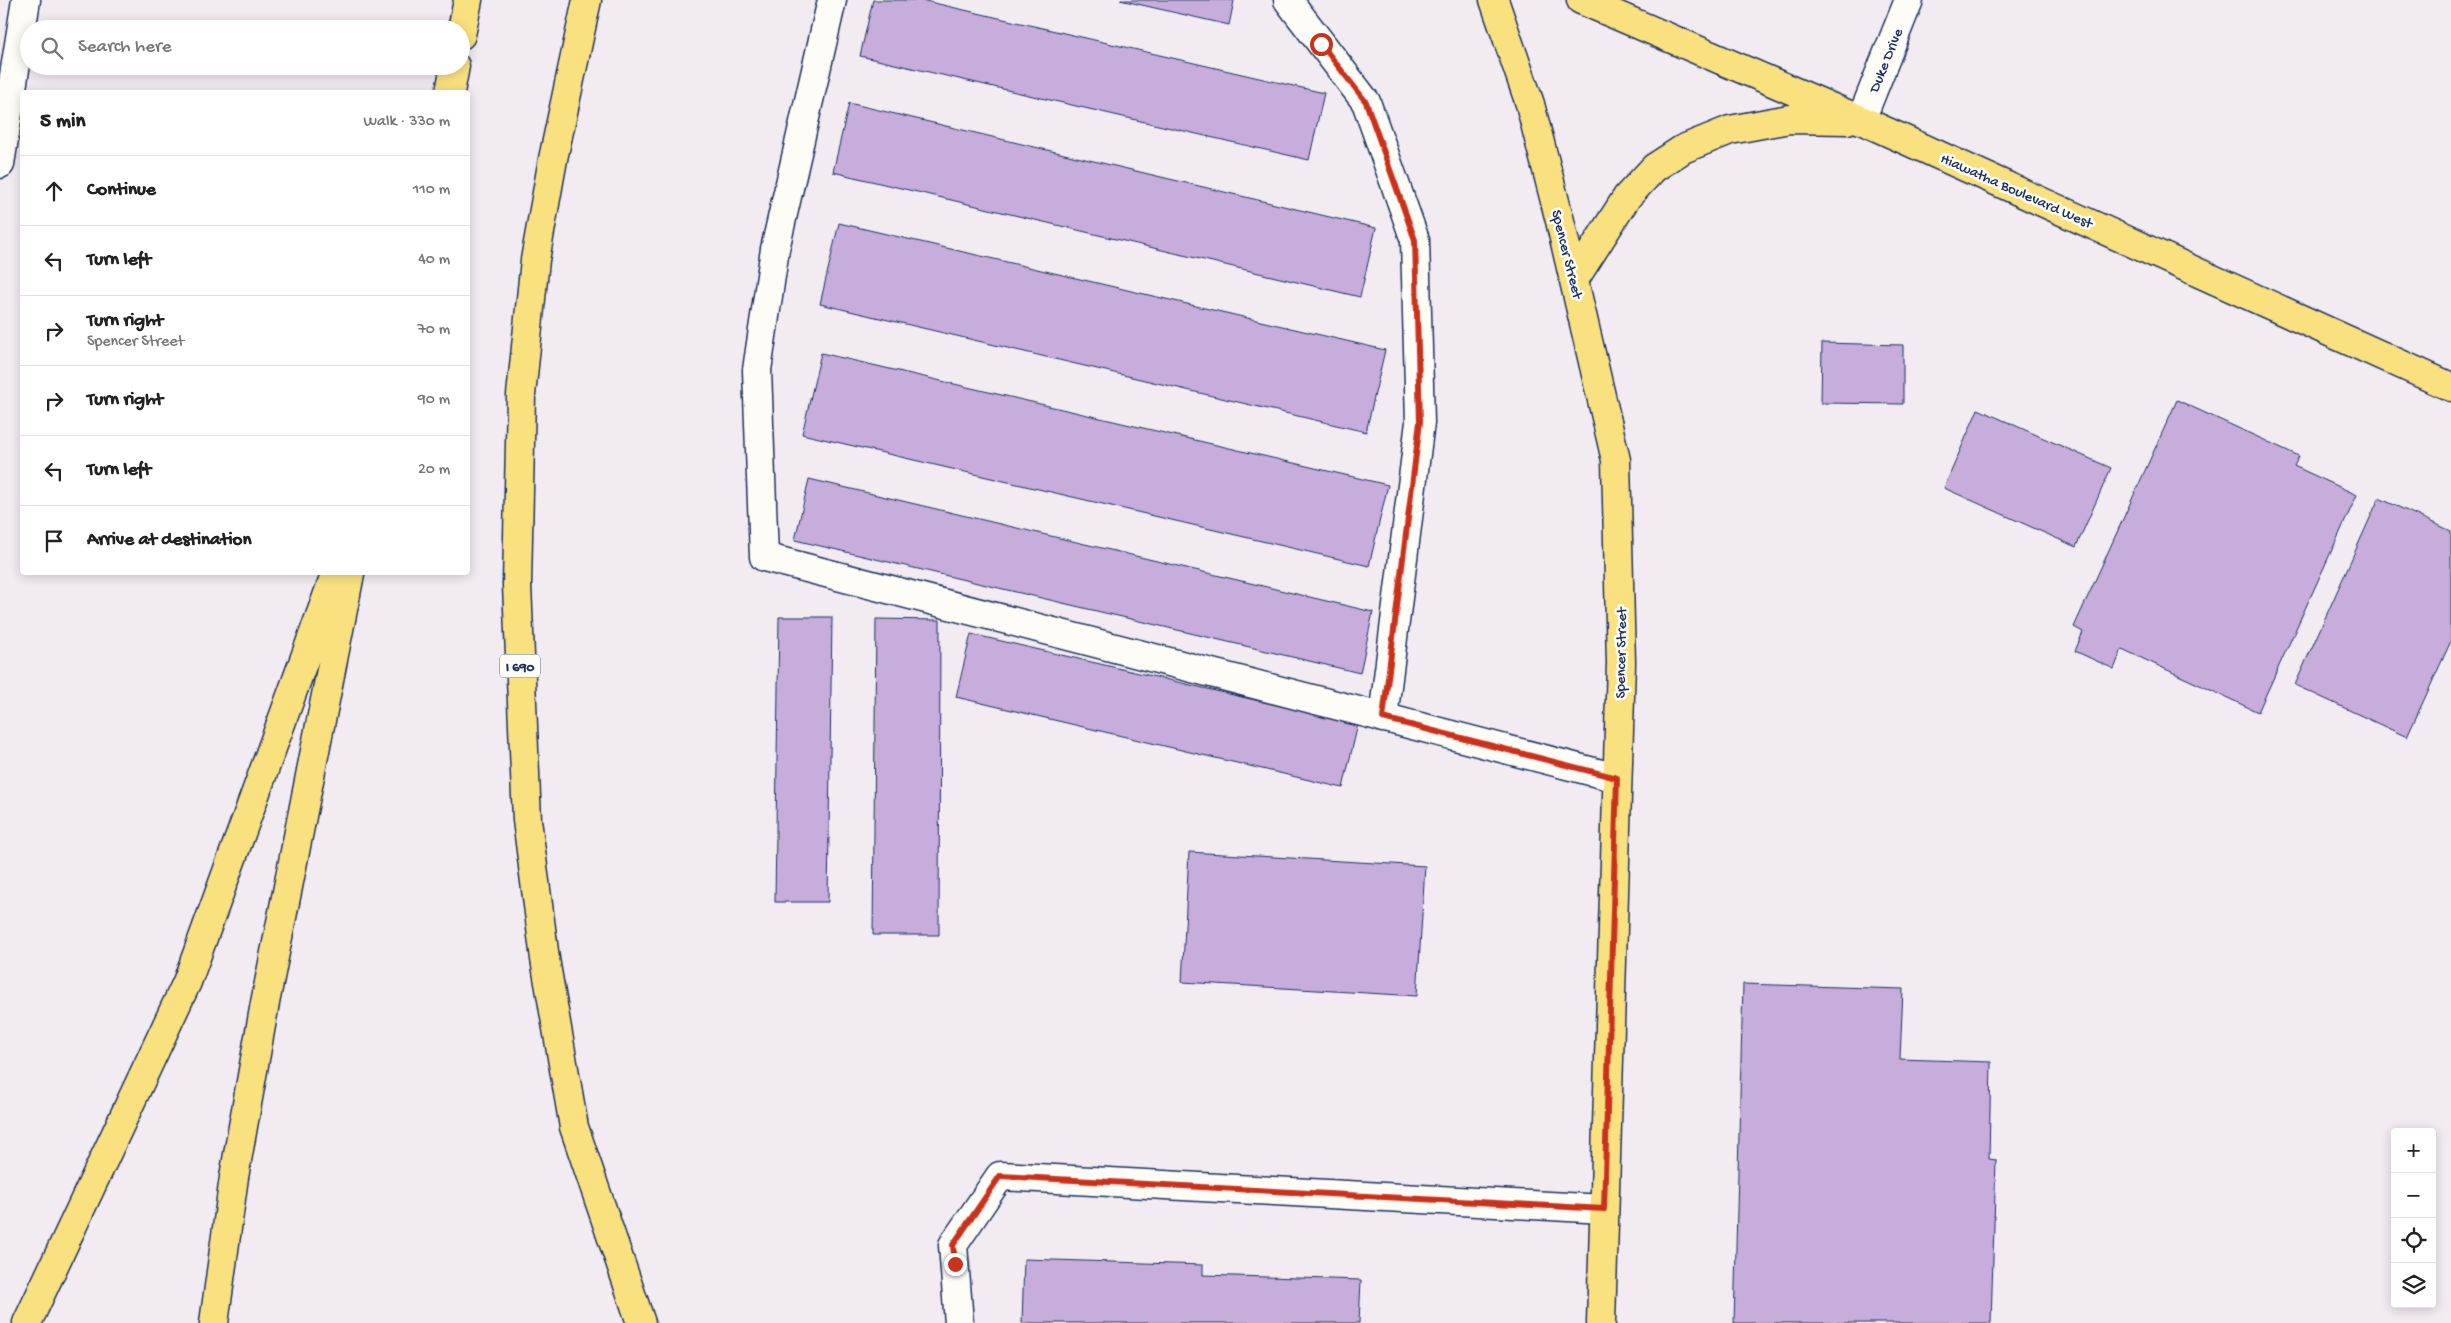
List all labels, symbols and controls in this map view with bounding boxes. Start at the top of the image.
search box [20,20,470,75]
street label: Duke Drive [1865,26,1908,96]
route start [1310,33,1333,56]
icon: search [38,34,66,62]
text: Search here [78,36,172,59]
text: 5 min [40,110,85,135]
text: Walk · 330 m [363,113,450,132]
street label: Hiawatha Boulevard West [1937,150,2097,234]
icon: ahead [40,177,68,205]
text: Continue [87,179,156,202]
text: 110 m [413,181,450,200]
street label: Spencer Street [1546,208,1586,303]
icon: left [40,247,68,275]
text: Turn left [87,249,151,272]
text: 40 m [418,251,450,270]
text: Turn right [87,310,163,333]
icon: right [40,317,68,345]
text: 70 m [417,321,450,340]
text: Spencer Street [87,333,184,352]
icon: right [40,387,68,415]
text: Turn right [87,389,163,412]
text: 90 m [418,391,450,410]
icon: left [40,457,68,485]
text: Turn left [87,459,151,482]
text: 20 m [418,461,450,480]
icon: arrive [40,527,68,555]
text: Arrive at destination [87,529,251,552]
street label: Spencer Street [1612,606,1632,699]
road number: I 690 [500,654,540,678]
map controls [2391,1128,2436,1308]
button: + [2391,1128,2436,1173]
button: − [2391,1173,2436,1218]
button: locate [2391,1218,2436,1263]
route end [944,1253,967,1276]
button: layers [2391,1263,2436,1308]

